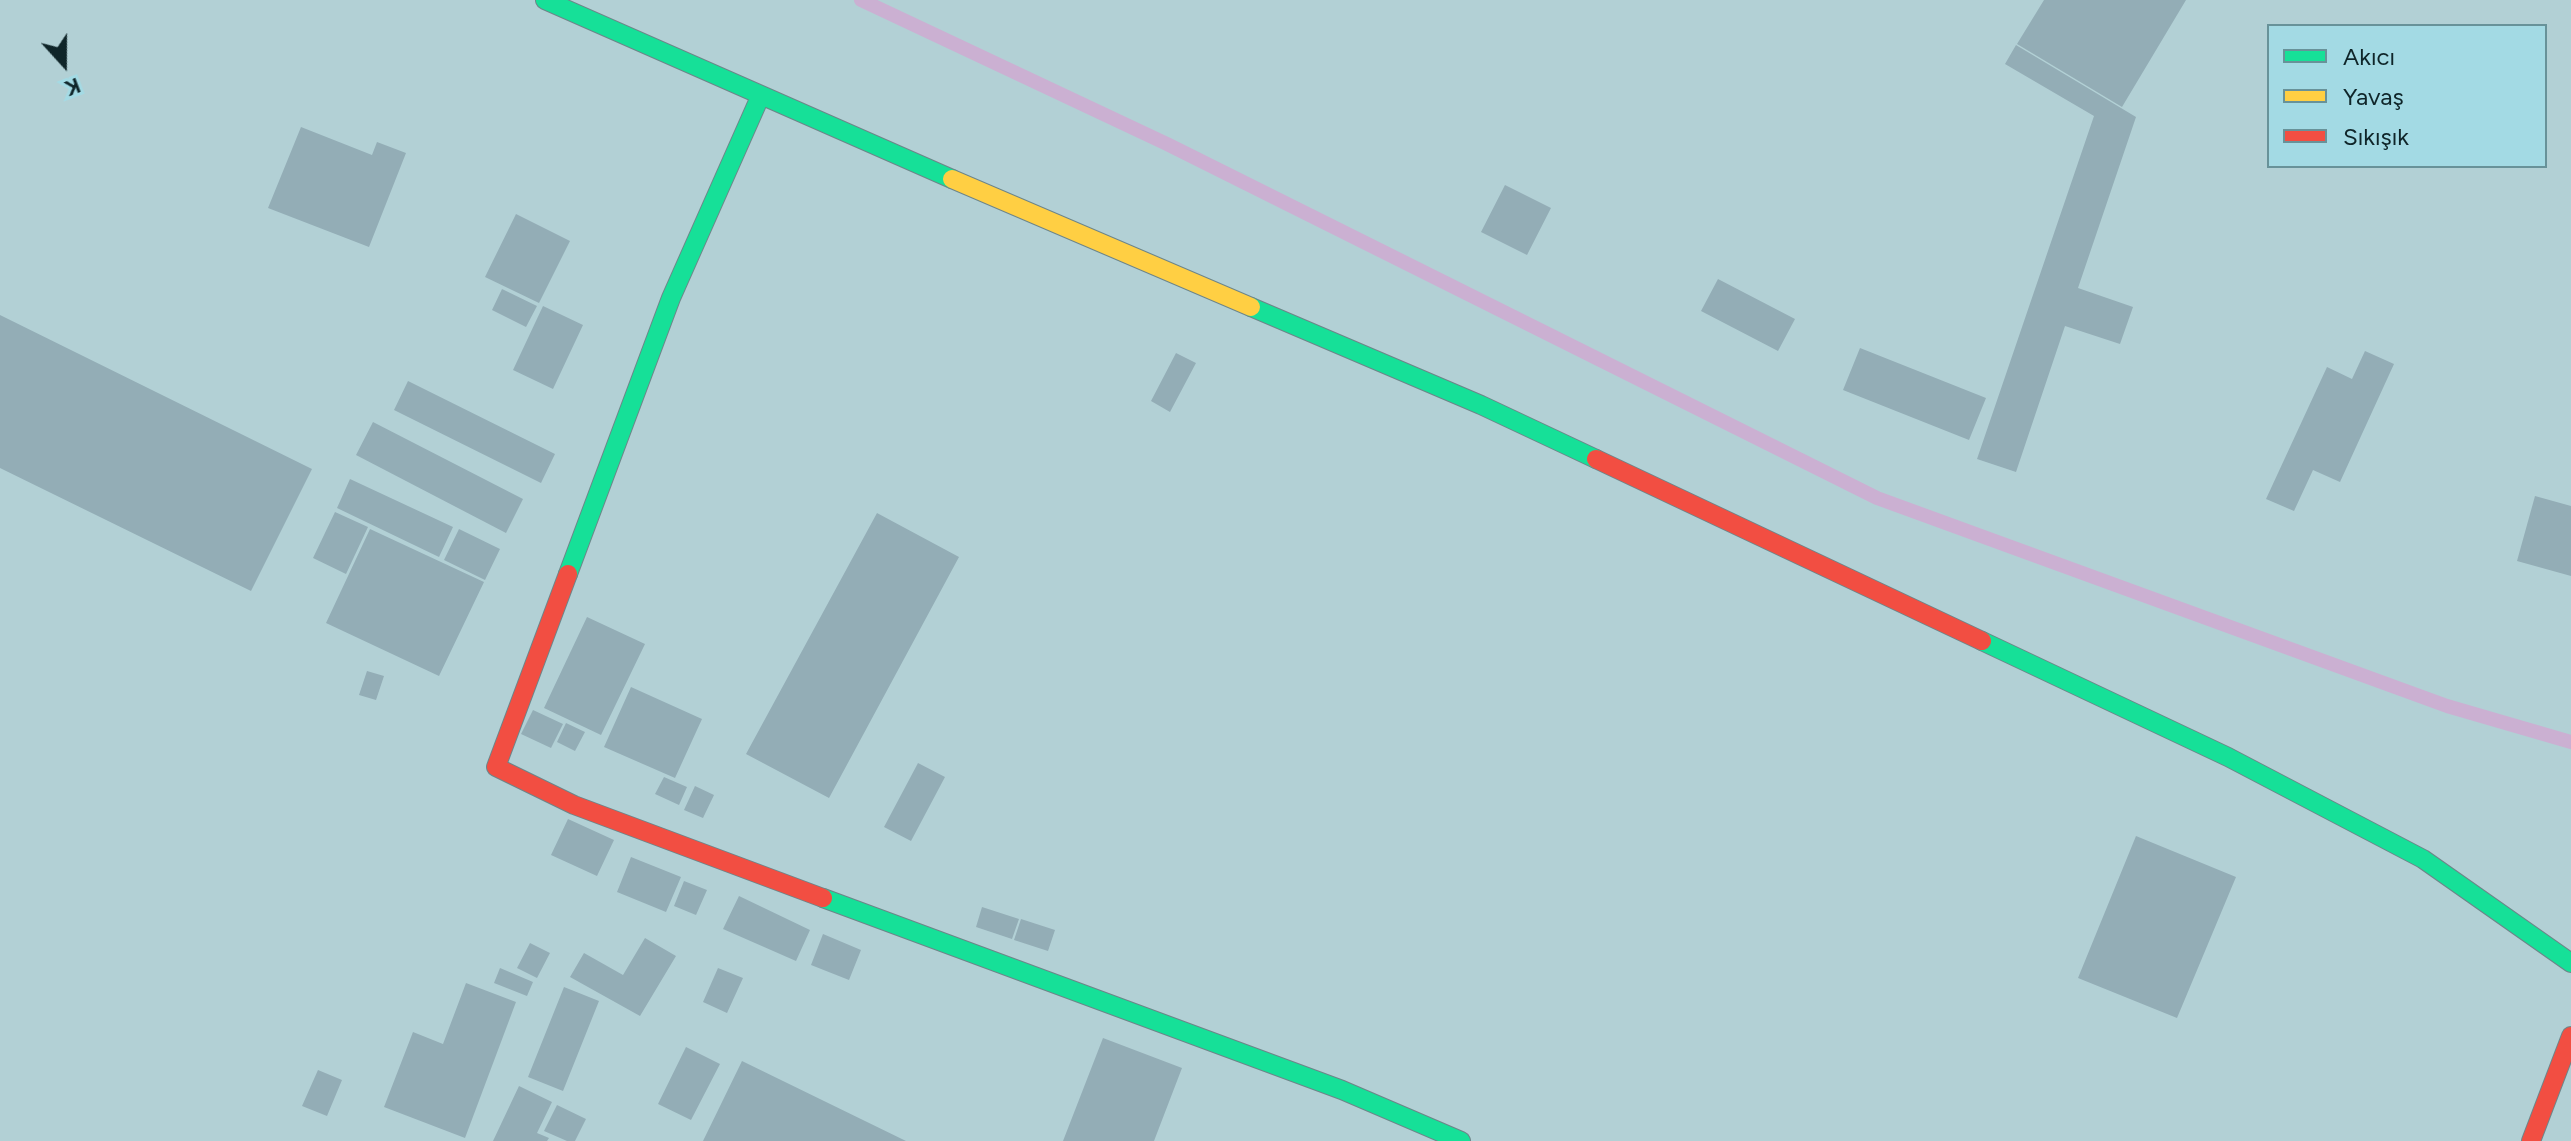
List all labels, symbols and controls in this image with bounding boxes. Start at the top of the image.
north arrow [24,24,104,104]
legend [2267,24,2547,168]
text: Akıcı [2343,42,2395,71]
text: K [61,72,84,102]
text: Yavaş [2343,82,2404,111]
text: Sıkışık [2343,122,2409,151]

